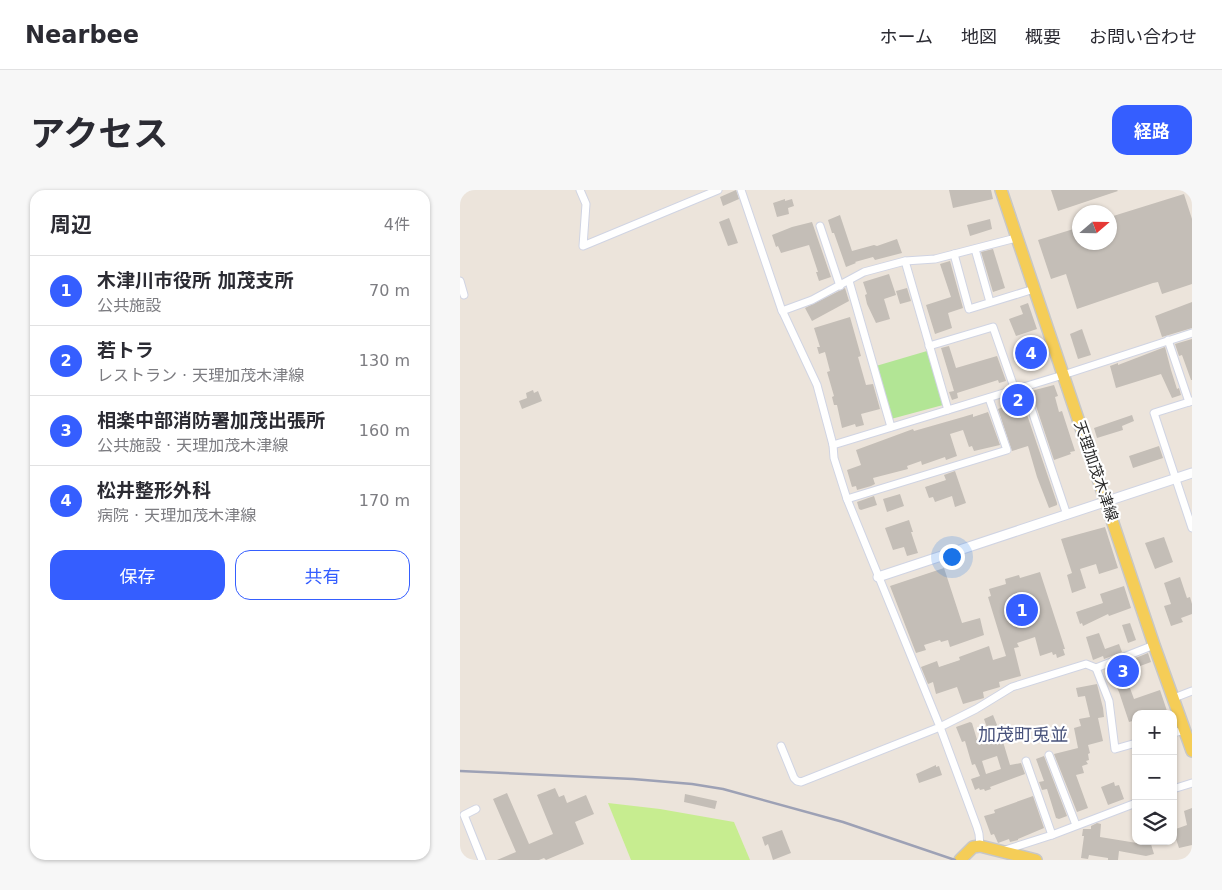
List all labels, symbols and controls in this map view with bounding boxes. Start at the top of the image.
text: Nearbee [25,21,139,49]
text: ホーム [880,26,933,47]
text: 地図 [961,26,997,47]
text: 概要 [1025,26,1061,47]
text: お問い合わせ [1089,26,1197,47]
button: 経路 [1112,105,1192,155]
text: アクセス [30,114,168,154]
north arrow [1072,205,1117,250]
text: 周辺 [50,213,92,237]
text: 4件 [384,215,410,234]
text: 木津川市役所 加茂支所 [97,269,294,291]
text: 1 [60,281,72,300]
text: 70 m [369,281,410,300]
text: 公共施設 [97,296,161,315]
pin: 4 [1015,334,1047,372]
text: 若トラ [97,339,154,361]
text: 2 [60,351,72,370]
text: 130 m [359,351,410,370]
text: レストラン · 天理加茂木津線 [97,366,304,385]
pin: 2 [1002,381,1034,419]
text: 相楽中部消防署加茂出張所 [97,409,325,431]
street label: 天理加茂木津線 [1070,418,1122,524]
text: 3 [60,421,72,440]
text: 160 m [359,421,410,440]
text: 公共施設 · 天理加茂木津線 [97,436,288,455]
text: 松井整形外科 [97,479,211,501]
text: 4 [60,491,72,510]
text: 170 m [359,491,410,510]
text: 病院 · 天理加茂木津線 [97,506,256,525]
your location [939,544,965,570]
button: 保存 [50,550,225,600]
button: 共有 [235,550,410,600]
pin: 1 [1006,591,1038,629]
pin: 3 [1107,652,1139,690]
map controls [1132,710,1177,845]
button: + [1132,710,1177,755]
district label: 加茂町兎並 [978,724,1068,745]
button: − [1132,755,1177,800]
button: layers [1132,800,1177,845]

